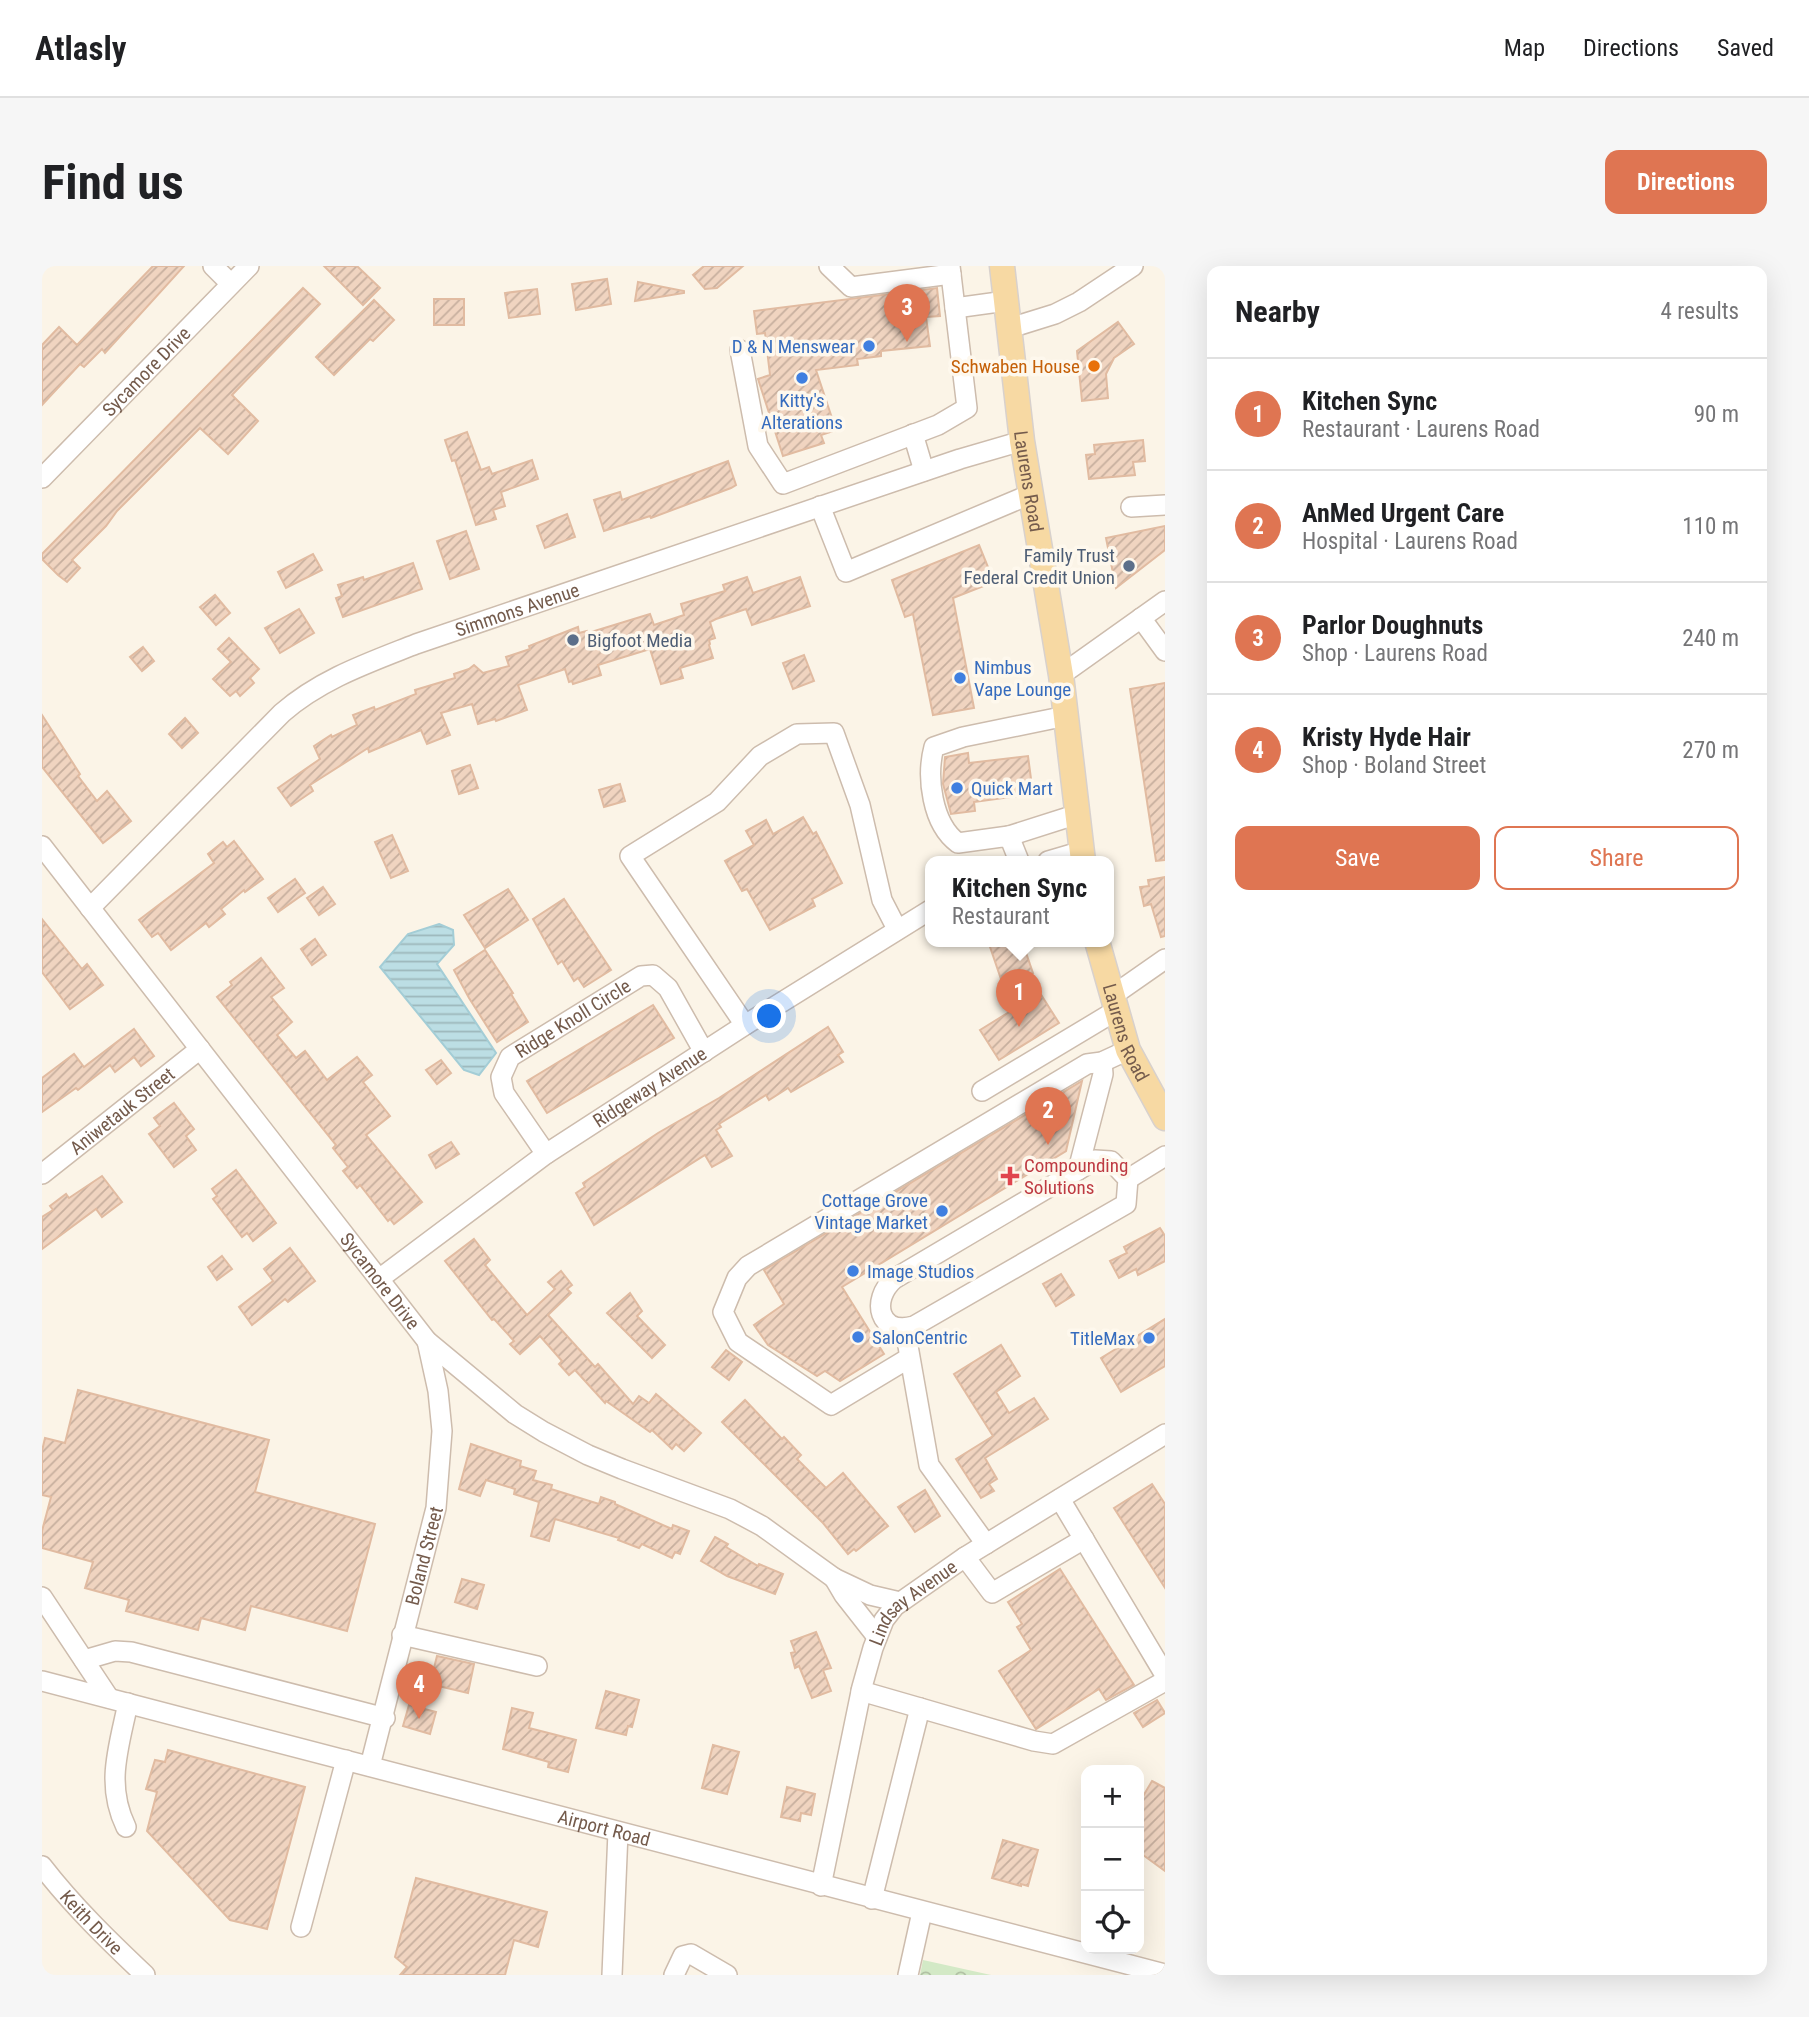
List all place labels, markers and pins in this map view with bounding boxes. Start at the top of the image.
pin: 3 [884,284,930,342]
place label: D & N Menswear [732,335,855,358]
marker: D & N Menswear [861,338,877,354]
place label: Schwaben House [951,355,1080,378]
marker: Schwaben House [1086,358,1102,374]
marker: Kitty's Alterations [794,370,810,386]
place label: Kitty's Alterations [761,389,843,434]
place label: Family Trust Federal Credit Union [964,544,1115,589]
marker: Family Trust Federal Credit Union [1121,558,1137,574]
place label: Bigfoot Media [587,629,692,652]
marker: Bigfoot Media [565,632,581,648]
place label: Nimbus Vape Lounge [974,656,1071,701]
marker: Nimbus Vape Lounge [952,670,968,686]
place label: Quick Mart [971,777,1053,800]
marker: Quick Mart [949,780,965,796]
pin: 1 [996,969,1042,1027]
pin: 2 [1025,1087,1071,1145]
place label: Compounding Solutions [1024,1154,1128,1199]
marker: Compounding Solutions [1002,1168,1018,1184]
place label: Cottage Grove Vintage Market [814,1189,928,1234]
marker: Cottage Grove Vintage Market [934,1203,950,1219]
place label: Image Studios [867,1260,974,1283]
marker: Image Studios [845,1263,861,1279]
place label: SalonCentric [872,1326,968,1349]
place label: TitleMax [1070,1327,1135,1350]
marker: SalonCentric [850,1329,866,1345]
marker: TitleMax [1141,1330,1157,1346]
pin: 4 [396,1661,442,1719]

